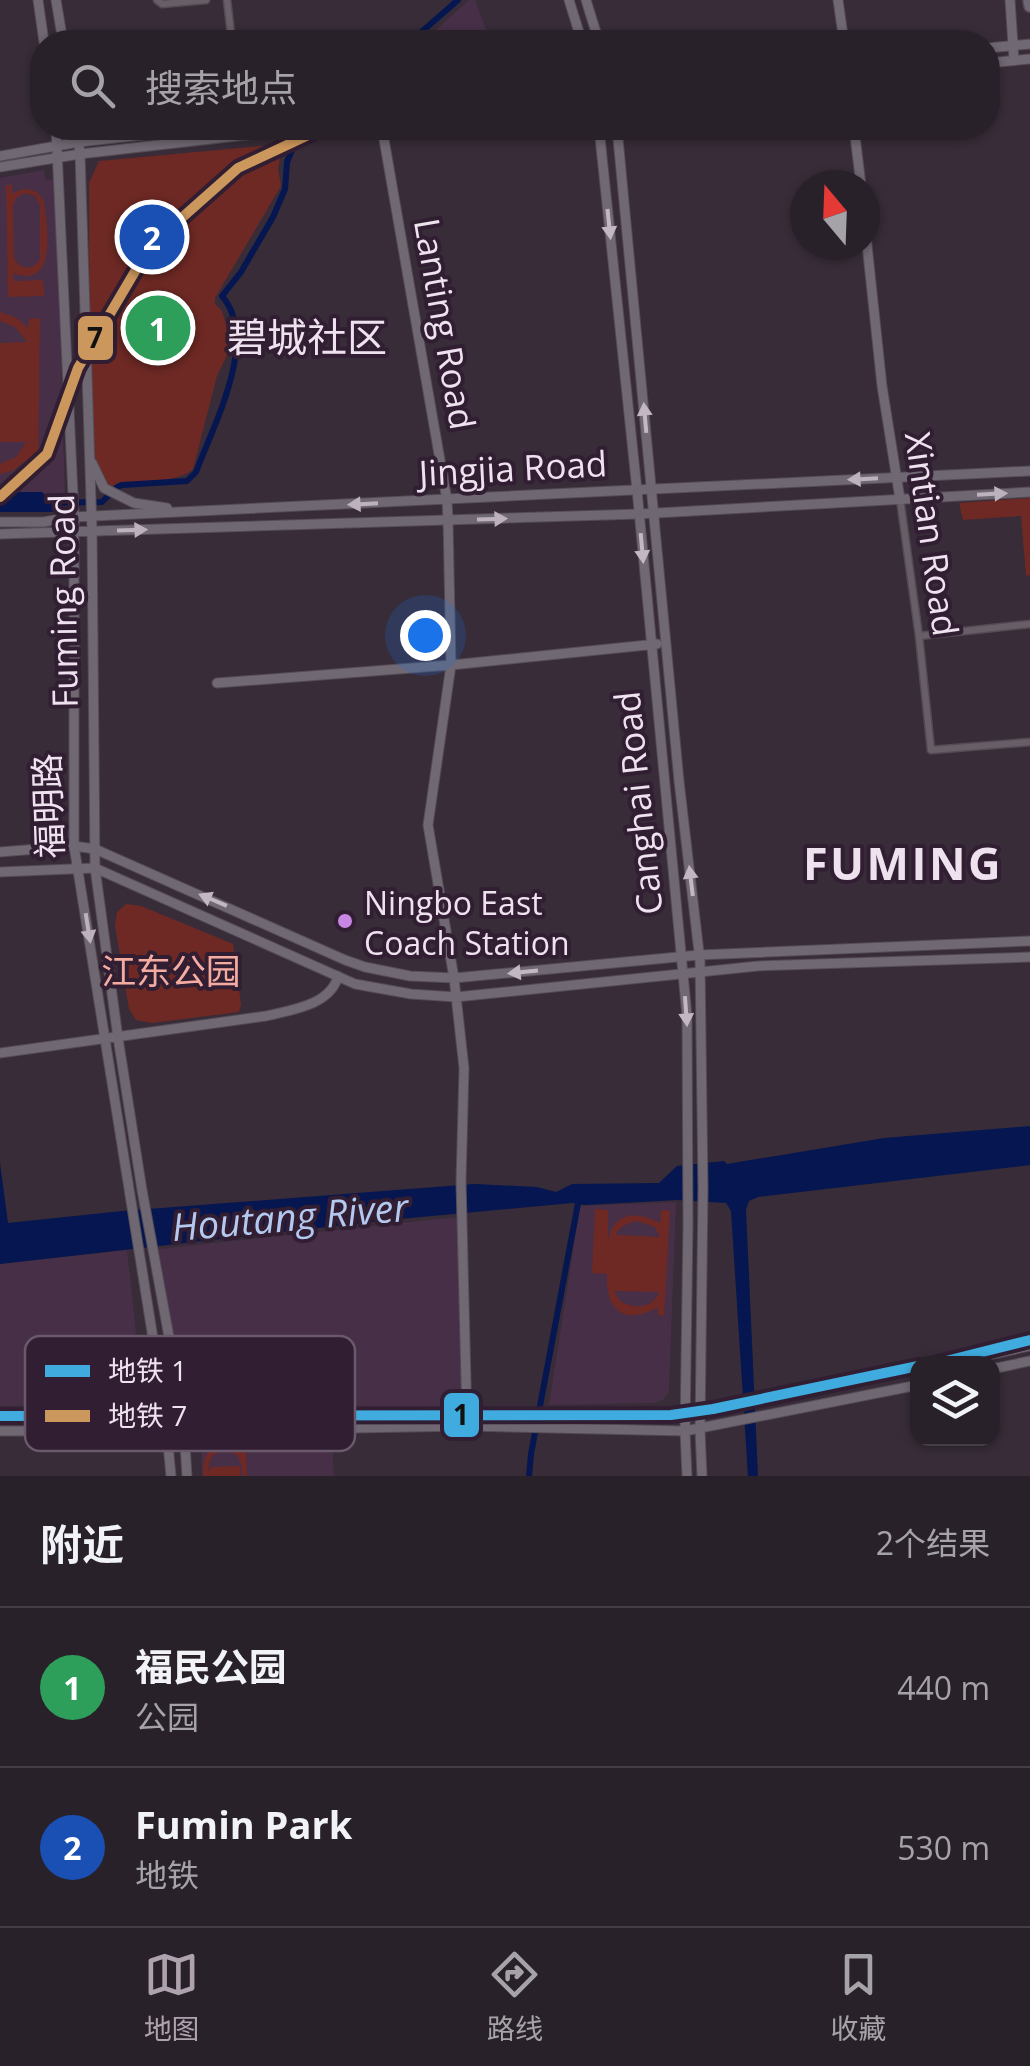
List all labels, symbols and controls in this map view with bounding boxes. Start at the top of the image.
search box [30,30,1000,140]
icon: search [65,58,120,113]
text: 搜索地点 [145,61,297,113]
north arrow [790,170,880,260]
pin: 2 [120,200,184,274]
one-way arrow [601,209,617,241]
street label: Lanting Road [404,214,487,433]
pin: 1 [126,290,190,366]
district label: 碧城社区 [227,309,387,364]
line badge: 7 [76,314,115,362]
text: 7 [87,318,103,356]
one-way arrow [636,401,652,433]
street label: Xintian Road [895,429,970,639]
street label: Jingjia Road [415,439,608,496]
one-way arrow [846,471,878,487]
one-way arrow [976,486,1008,502]
street label: Fuming Road [37,494,88,708]
one-way arrow [347,496,379,512]
one-way arrow [477,511,509,527]
one-way arrow [117,521,149,537]
one-way arrow [635,532,651,564]
your location [400,610,451,661]
street label: Canghai Road [602,689,673,917]
street label: 福明路 [22,753,73,859]
district label: FUMING [803,832,1003,893]
one-way arrow [683,864,699,896]
place label: Ningbo East Coach Station [364,881,570,964]
one-way arrow [198,892,228,908]
marker: Ningbo East Coach Station [335,911,355,931]
one-way arrow [81,912,96,944]
park label: 江东公园 [101,947,241,994]
one-way arrow [506,964,538,980]
one-way arrow [678,995,694,1027]
water label: Houtang River [169,1180,412,1252]
legend [25,1336,355,1451]
text: 地铁 1 [108,1351,187,1389]
map controls [910,1356,1000,1446]
button: layers [910,1356,1000,1446]
line badge: 1 [442,1391,481,1439]
text: 1 [453,1395,469,1433]
text: 地铁 7 [108,1396,187,1434]
text: 附近 [40,1515,124,1572]
text: 2个结果 [876,1521,990,1564]
text: 福民公园 [135,1640,287,1692]
text: 1 [63,1666,82,1709]
text: 440 m [897,1666,990,1709]
text: 公园 [135,1695,199,1738]
text: Fumin Park [135,1798,352,1850]
text: 2 [63,1826,82,1869]
text: 530 m [897,1826,990,1869]
text: 地铁 [135,1853,199,1896]
tab: 地图 [144,1947,200,2047]
tab: 路线 [487,1947,543,2047]
tab: 收藏 [830,1947,886,2047]

